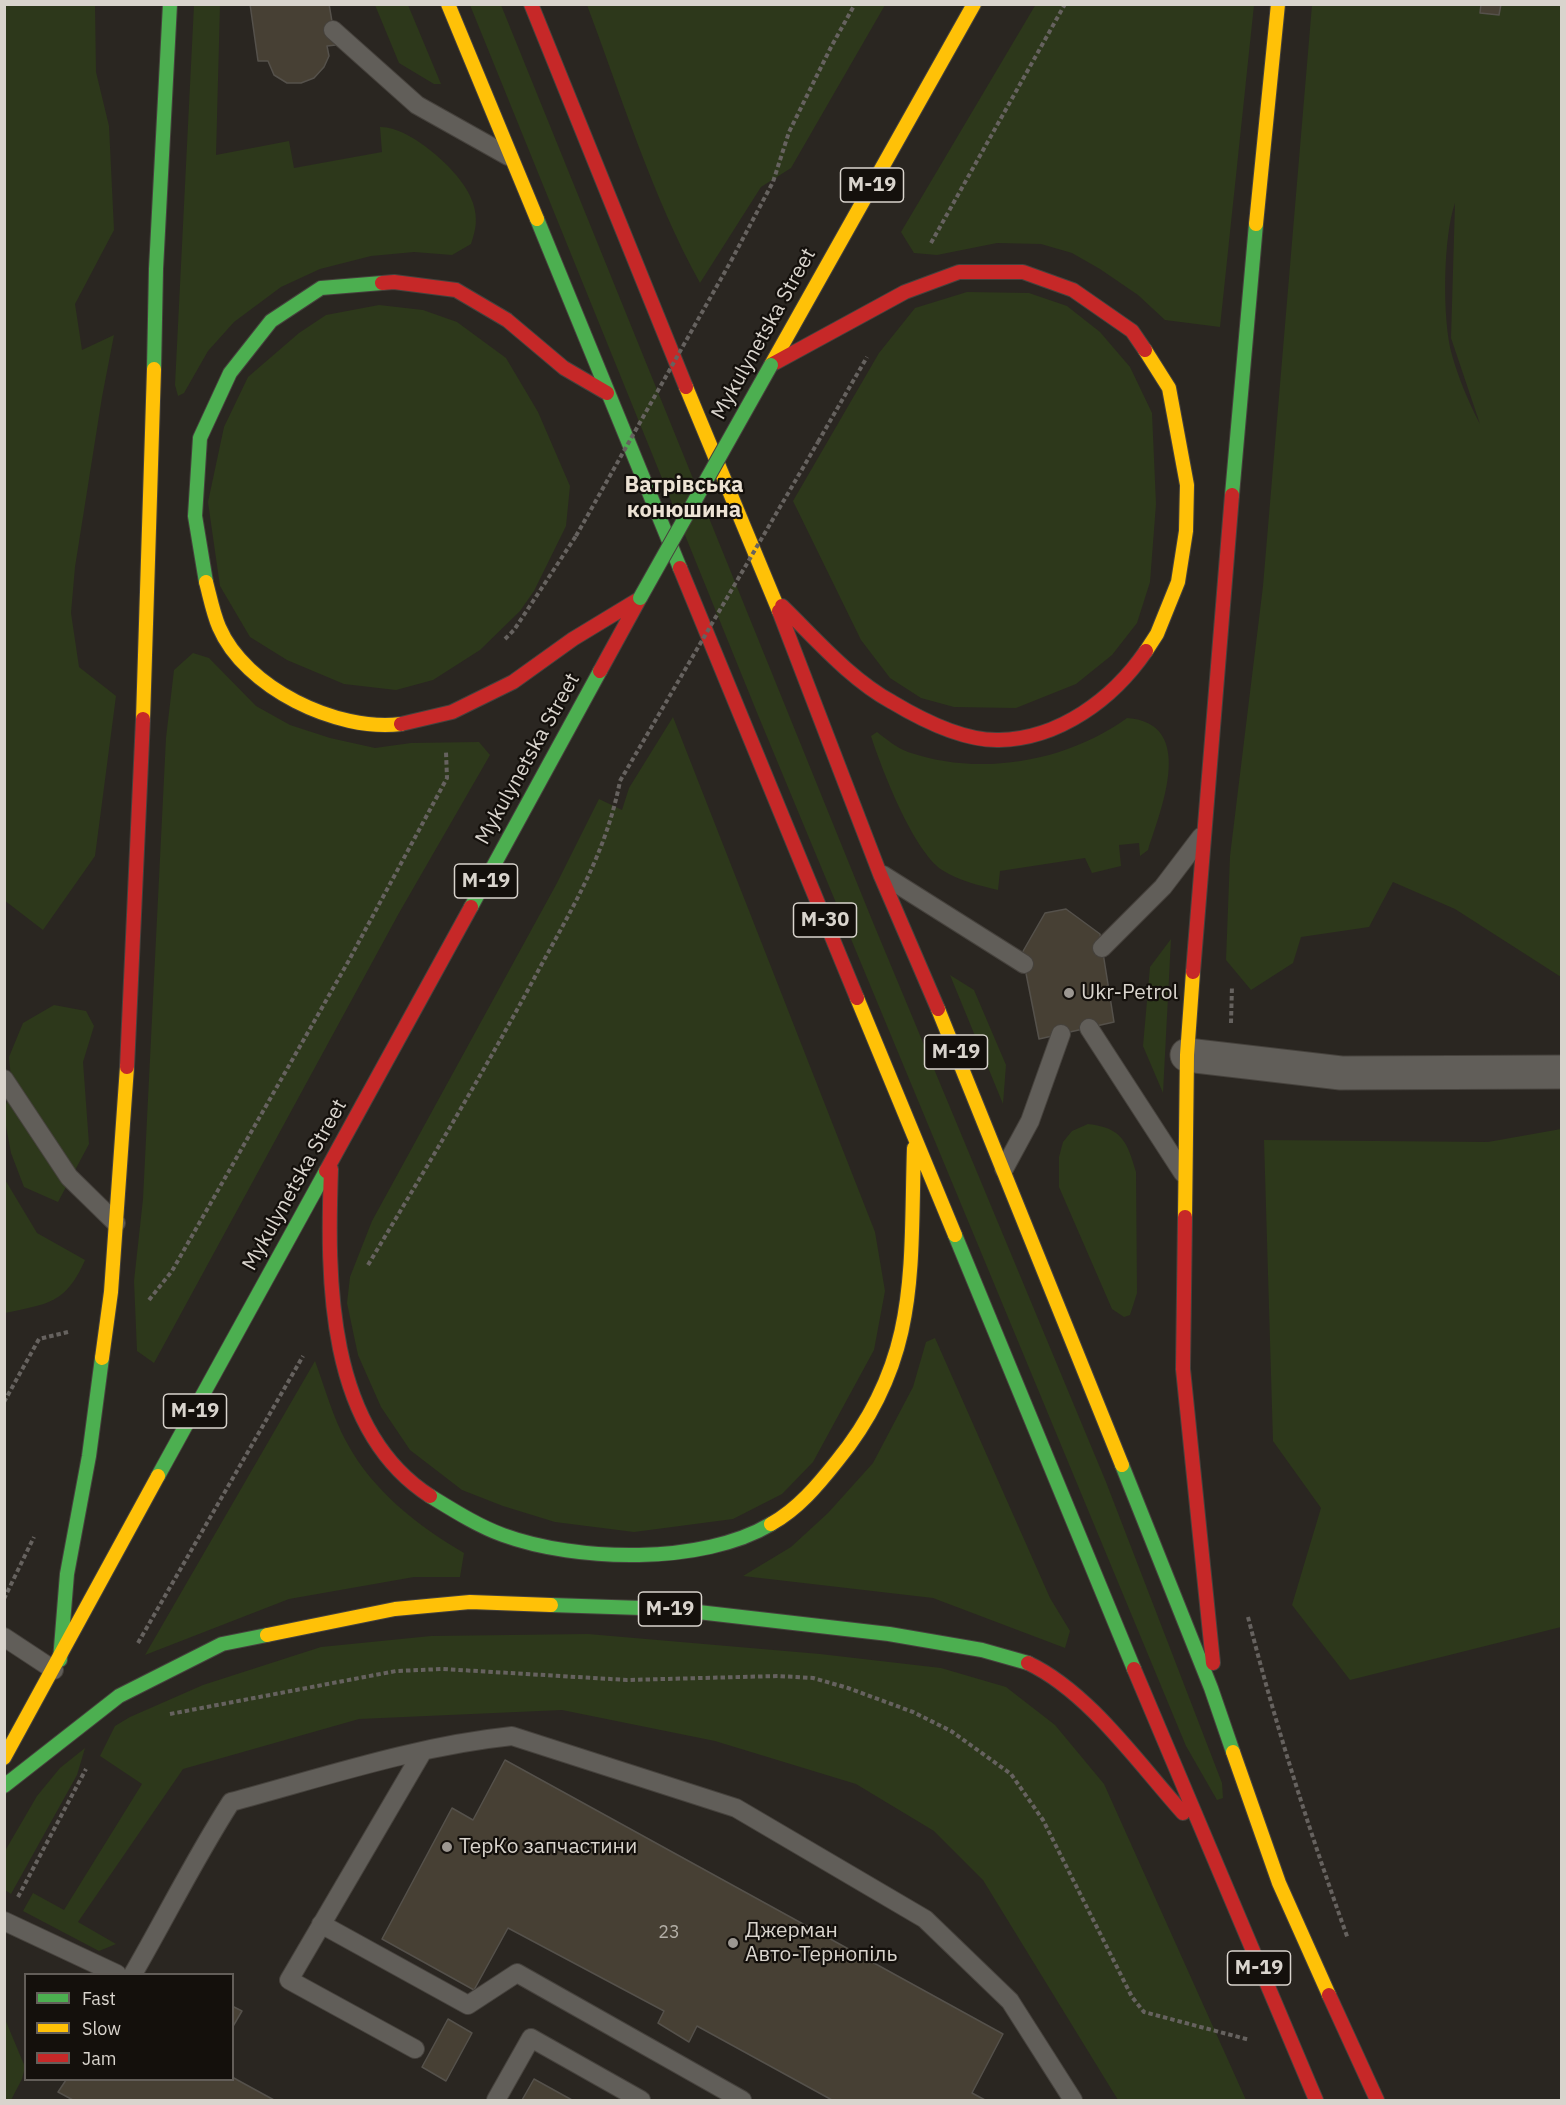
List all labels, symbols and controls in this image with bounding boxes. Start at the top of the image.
road number: М-19 [840,168,904,202]
street label: Mykulynetska Street [706,244,822,424]
district label: Ватрівська конюшина [625,473,743,524]
street label: Mykulynetska Street [470,669,586,849]
road number: М-19 [454,864,518,898]
road number: М-30 [794,903,856,937]
place label: Ukr-Petrol [1081,980,1178,1006]
marker: Ukr-Petrol [1062,986,1076,1000]
road number: М-19 [924,1035,988,1069]
street label: Mykulynetska Street [237,1095,353,1275]
road number: М-19 [164,1394,226,1428]
road number: М-19 [638,1592,702,1626]
place label: ТерКо запчастини [459,1834,637,1860]
marker: ТерКо запчастини [440,1840,454,1854]
place label: Джерман Авто-Тернопіль [745,1918,897,1968]
house number: 23 [658,1922,680,1944]
marker: Джерман Авто-Тернопіль [726,1936,740,1950]
road number: М-19 [1228,1951,1290,1985]
legend [24,1973,234,2081]
text: Fast [82,1987,116,2010]
text: Slow [82,2017,121,2040]
text: Jam [82,2047,117,2070]

